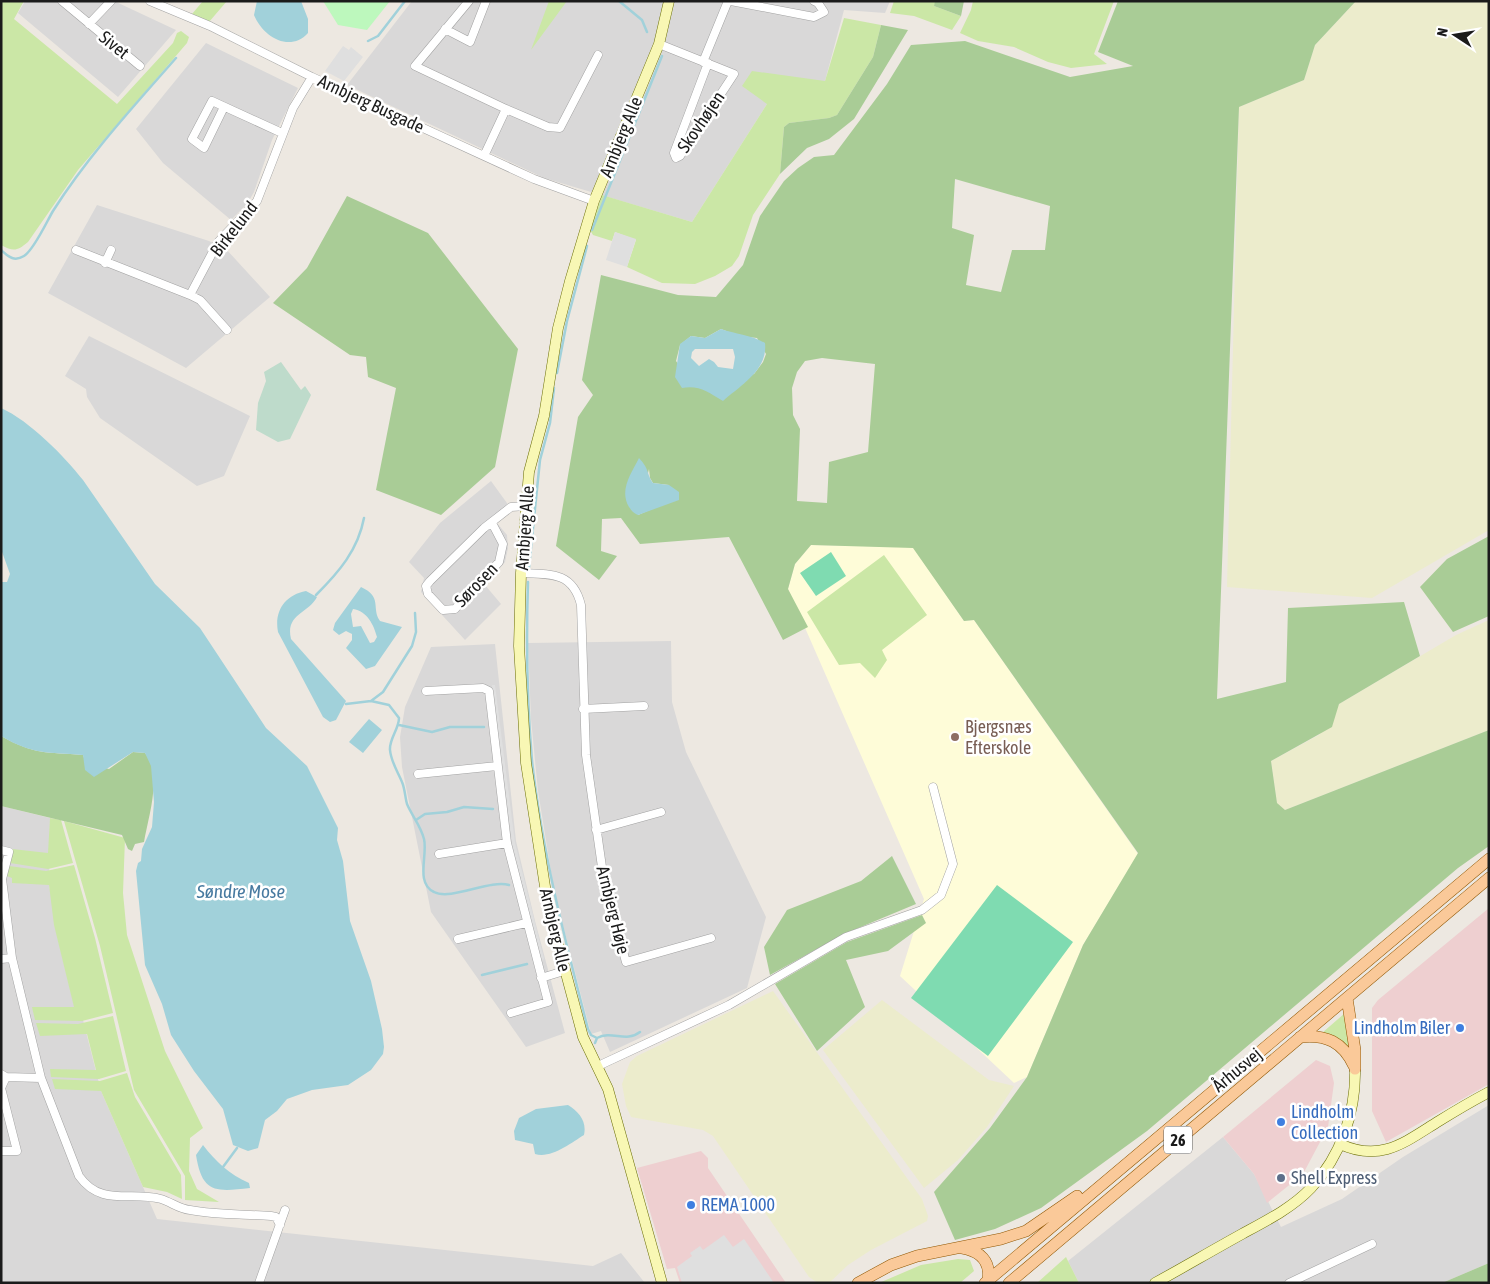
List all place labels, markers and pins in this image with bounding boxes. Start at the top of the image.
place label: Bjergsnæs Efterskole [965,716,1032,758]
marker: Bjergsnæs Efterskole [949,731,961,743]
place label: Lindholm Biler [1354,1017,1451,1038]
marker: Lindholm Biler [1454,1022,1466,1034]
place label: Lindholm Collection [1291,1101,1358,1143]
marker: Lindholm Collection [1275,1116,1287,1128]
place label: Shell Express [1291,1167,1377,1188]
marker: Shell Express [1275,1172,1287,1184]
place label: REMA 1000 [701,1194,775,1215]
marker: REMA 1000 [685,1199,697,1211]

